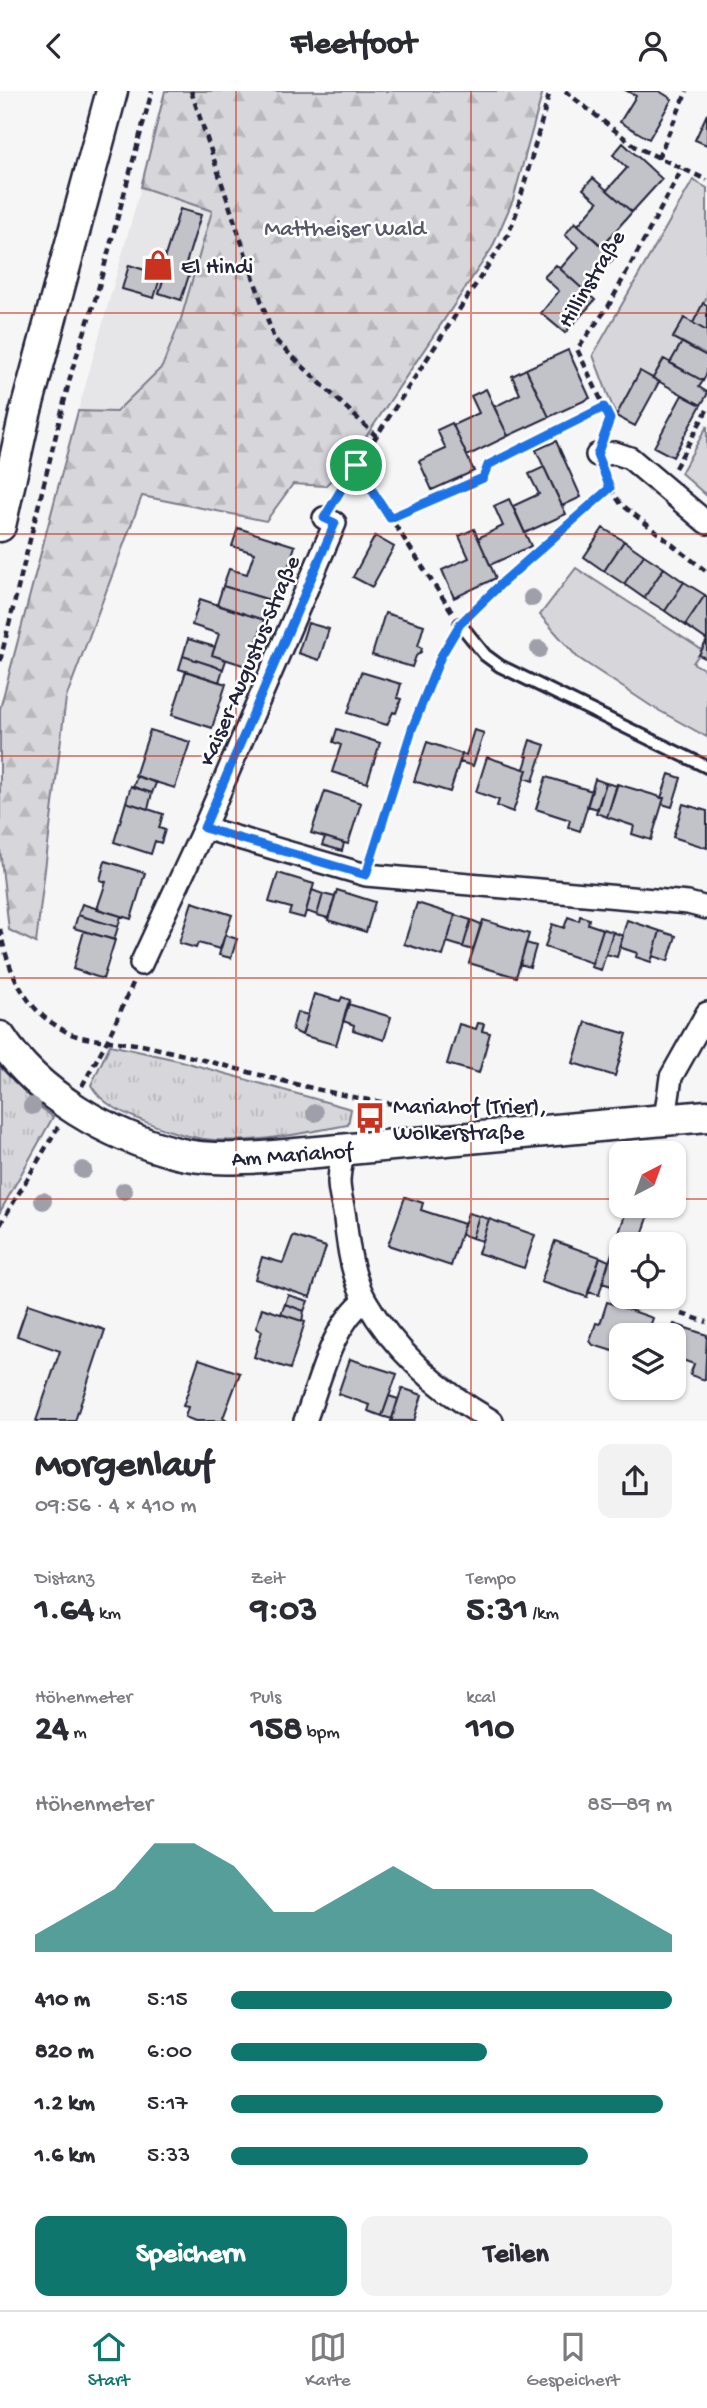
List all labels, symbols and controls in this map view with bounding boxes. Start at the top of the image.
icon: back [35,27,73,65]
text: Fleetfoot [291,27,416,65]
icon: person [634,27,672,65]
park label: Mattheiser Wald [264,217,427,244]
street label: Hillinstraße [553,225,633,333]
shop icon: El Hindi [141,248,175,282]
place label: El Hindi [181,255,253,282]
pin [326,435,386,495]
icon: arrive [337,446,375,484]
street label: Kaiser-Augustus-Straße [195,551,308,770]
place label: Mariahof (Trier), Wolkerstraße [393,1095,547,1148]
bus stop icon: Mariahof (Trier), Wolkerstraße [353,1101,387,1135]
street label: Am Mariahof [231,1139,356,1174]
north arrow [609,1141,686,1218]
map controls [609,1141,686,1400]
button: locate [609,1232,686,1309]
button: layers [609,1323,686,1400]
button: share [598,1444,672,1518]
text: Morgenlauf [35,1445,213,1489]
text: 09:56 · 4 × 410 m [35,1493,197,1520]
text: Distanz [35,1568,94,1591]
text: Zeit [251,1568,285,1591]
text: Tempo [466,1568,516,1591]
text: 1.64 [35,1591,94,1632]
text: 9:03 [251,1591,317,1632]
text: 5:31 [466,1591,528,1632]
text: km [94,1603,121,1626]
text: /km [528,1603,559,1626]
text: Höhenmeter [35,1687,132,1710]
text: Puls [251,1687,281,1710]
text: kcal [466,1687,496,1710]
text: 24 [35,1710,69,1751]
text: 158 [251,1710,302,1751]
text: 110 [466,1710,514,1751]
text: m [69,1722,87,1745]
text: bpm [302,1722,340,1745]
text: Höhenmeter [35,1792,153,1819]
text: 85–89 m [587,1792,672,1819]
text: 410 m [35,1987,90,2014]
text: 5:15 [147,1987,188,2014]
text: 820 m [35,2039,94,2066]
text: 6:00 [147,2039,192,2066]
text: 1.2 km [35,2091,95,2118]
text: 5:17 [147,2091,188,2118]
text: 1.6 km [35,2143,95,2170]
text: 5:33 [147,2143,190,2170]
button: Speichern [35,2216,347,2296]
button: Teilen [361,2216,672,2296]
tab: Start [88,2328,129,2393]
tab: Karte [305,2328,350,2393]
tab: Gespeichert [526,2328,619,2393]

